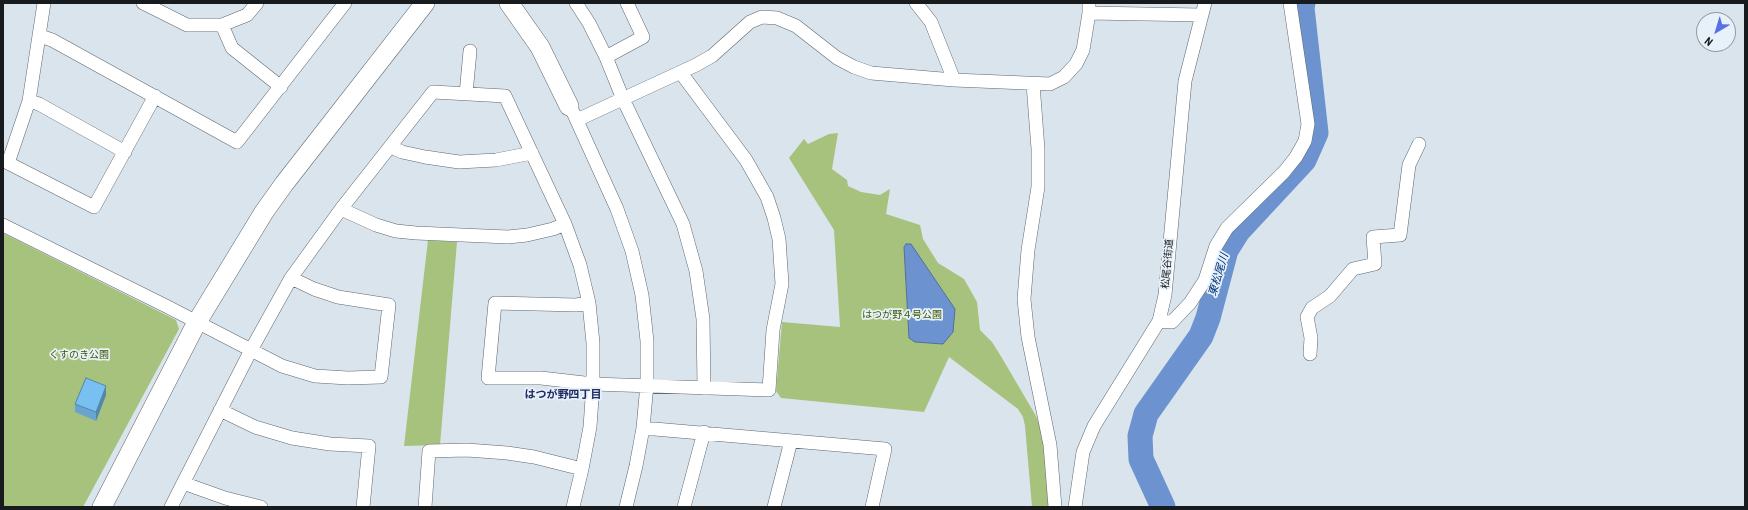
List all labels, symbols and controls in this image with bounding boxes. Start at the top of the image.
north arrow [1696,12,1736,52]
text: N [1702,34,1716,48]
street label: 松尾谷街道 [1160,239,1176,289]
water label: 東松尾川 [1206,252,1232,298]
park label: はつが野４号公園 [862,309,942,321]
park label: くすのき公園 [49,349,109,361]
district label: はつが野四丁目 [525,388,601,402]

